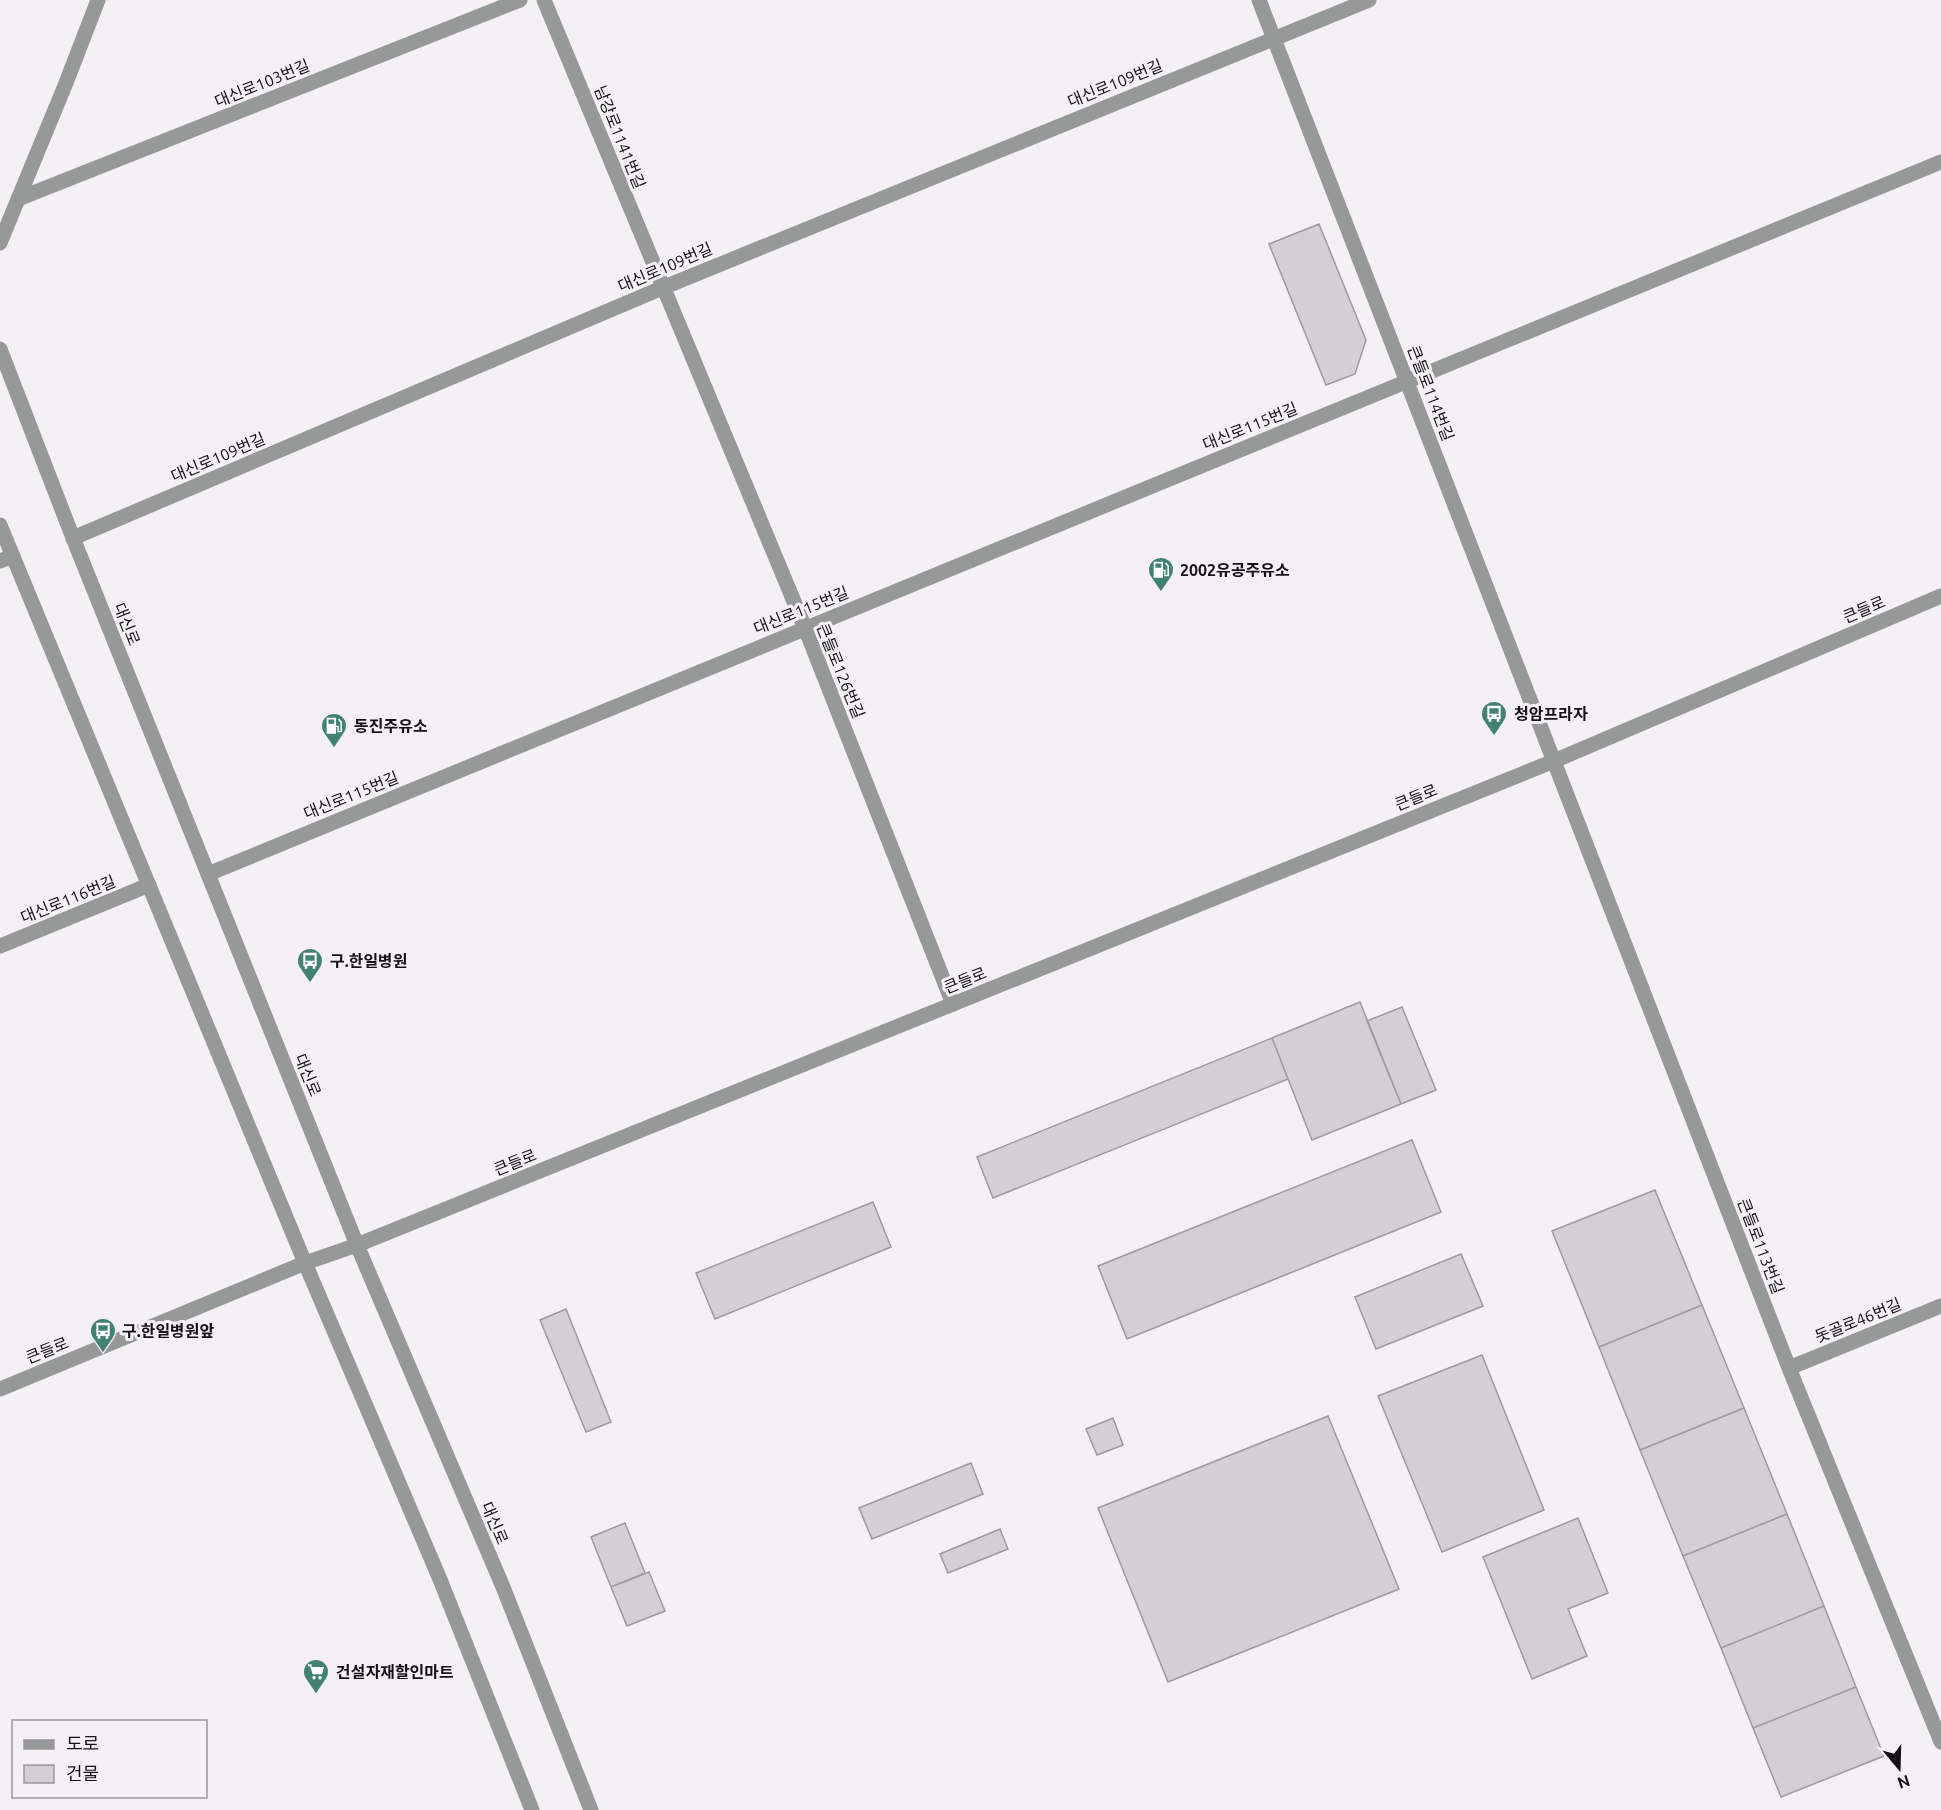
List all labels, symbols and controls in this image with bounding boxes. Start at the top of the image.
street label: 대신로103번길 [212,56,312,110]
street label: 대신로109번길 [1065,56,1165,110]
street label: 남강로1141번길 [591,83,649,191]
street label: 대신로109번길 [615,239,715,295]
street label: 큰들로114번길 [1405,343,1457,443]
street label: 대신로115번길 [1200,399,1300,453]
street label: 대신로109번길 [168,429,268,485]
fuel station icon: 2002유공주유소 [1146,555,1176,593]
place label: 2002유공주유소 [1180,561,1290,579]
street label: 대신로115번길 [751,583,851,637]
street label: 큰들로 [1840,592,1888,626]
street label: 대신로 [110,600,144,648]
street label: 큰들로126번길 [814,621,868,721]
bus stop icon: 청암프라자 [1479,699,1509,737]
place label: 청암프라자 [1514,705,1588,723]
fuel station icon: 동진주유소 [319,711,349,749]
place label: 동진주유소 [354,717,428,735]
street label: 대신로115번길 [301,768,401,822]
street label: 큰들로 [1392,780,1440,814]
street label: 대신로116번길 [18,872,118,926]
bus stop icon: 구.한일병원 [295,946,325,984]
place label: 구.한일병원 [330,952,408,970]
street label: 큰들로 [941,963,989,997]
street label: 대신로 [291,1051,325,1099]
street label: 큰들로 [491,1145,539,1179]
street label: 큰들로113번길 [1735,1196,1787,1296]
street label: 돗골로46번길 [1812,1294,1904,1346]
bus stop icon: 구.한일병원앞 [88,1316,118,1354]
place label: 구.한일병원앞 [122,1322,215,1340]
street label: 큰들로 [23,1333,71,1367]
street label: 대신로 [478,1499,512,1547]
supermarket icon: 건설자재할인마트 [301,1657,331,1695]
place label: 건설자재할인마트 [336,1663,454,1681]
legend [12,1720,207,1798]
text: 도로 [66,1733,99,1753]
north arrow [1869,1738,1929,1798]
text: 건물 [66,1763,99,1783]
text: N [1895,1772,1912,1793]

